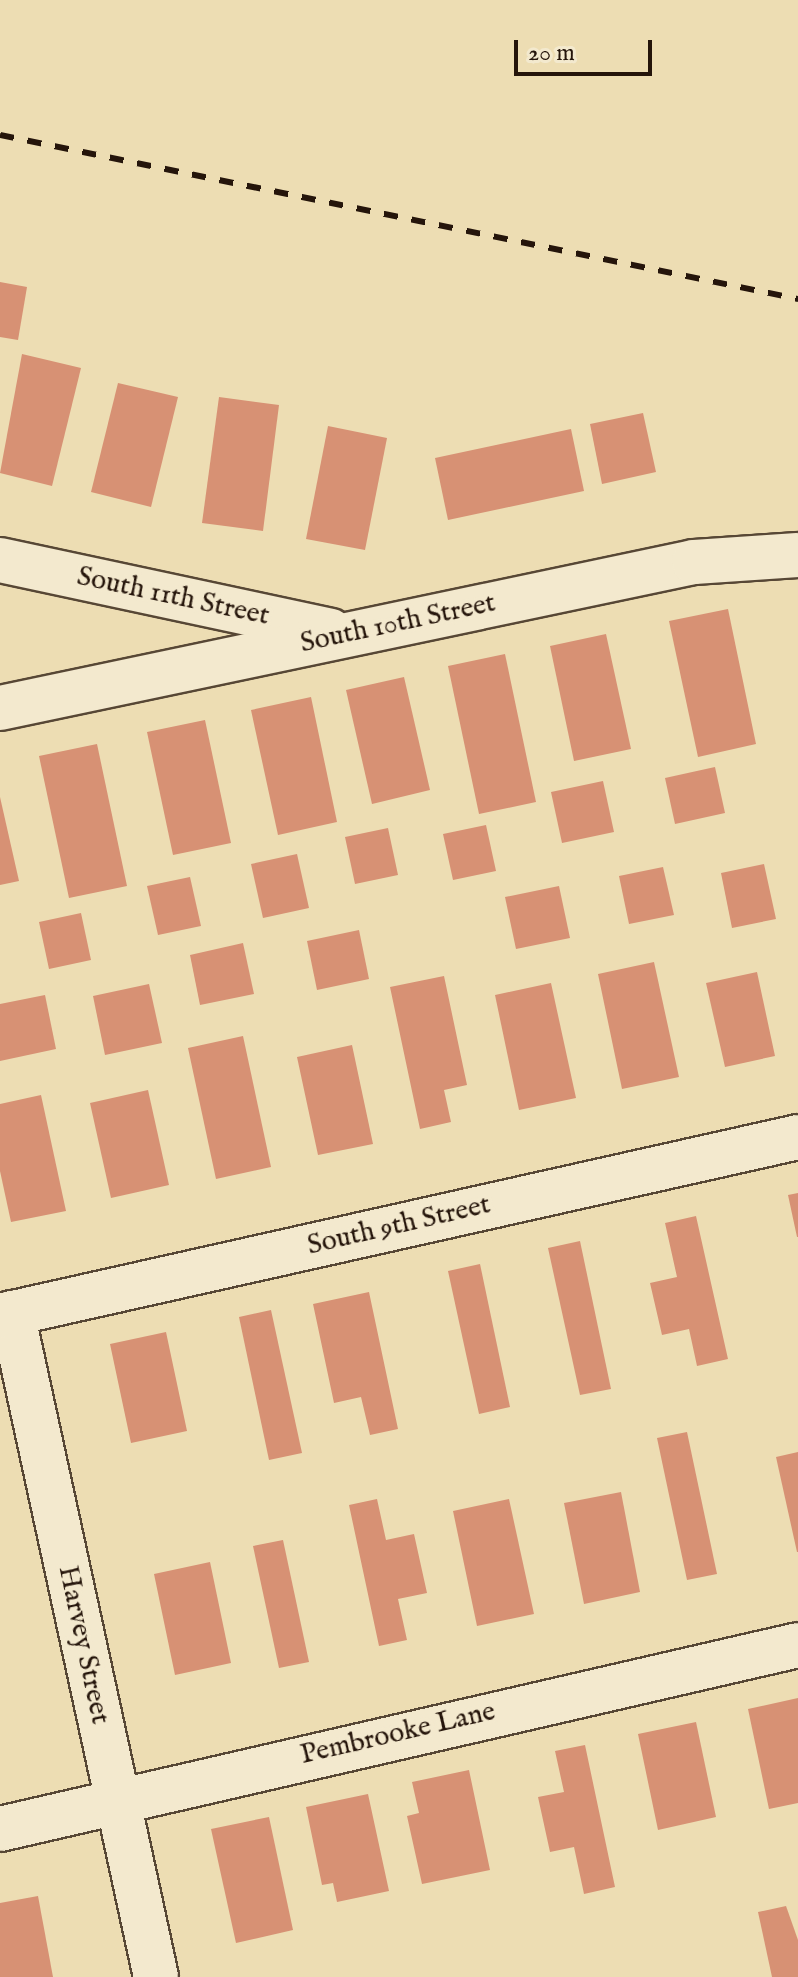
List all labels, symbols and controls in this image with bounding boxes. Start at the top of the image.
scale bar [518,24,656,74]
text: 20 m [528,38,575,69]
street label: South 11th Street [74,560,272,634]
street label: South 10th Street [297,587,499,661]
street label: South 9th Street [304,1189,494,1263]
street label: Harvey Street [50,1563,116,1727]
street label: Pembrooke Lane [297,1695,499,1773]

